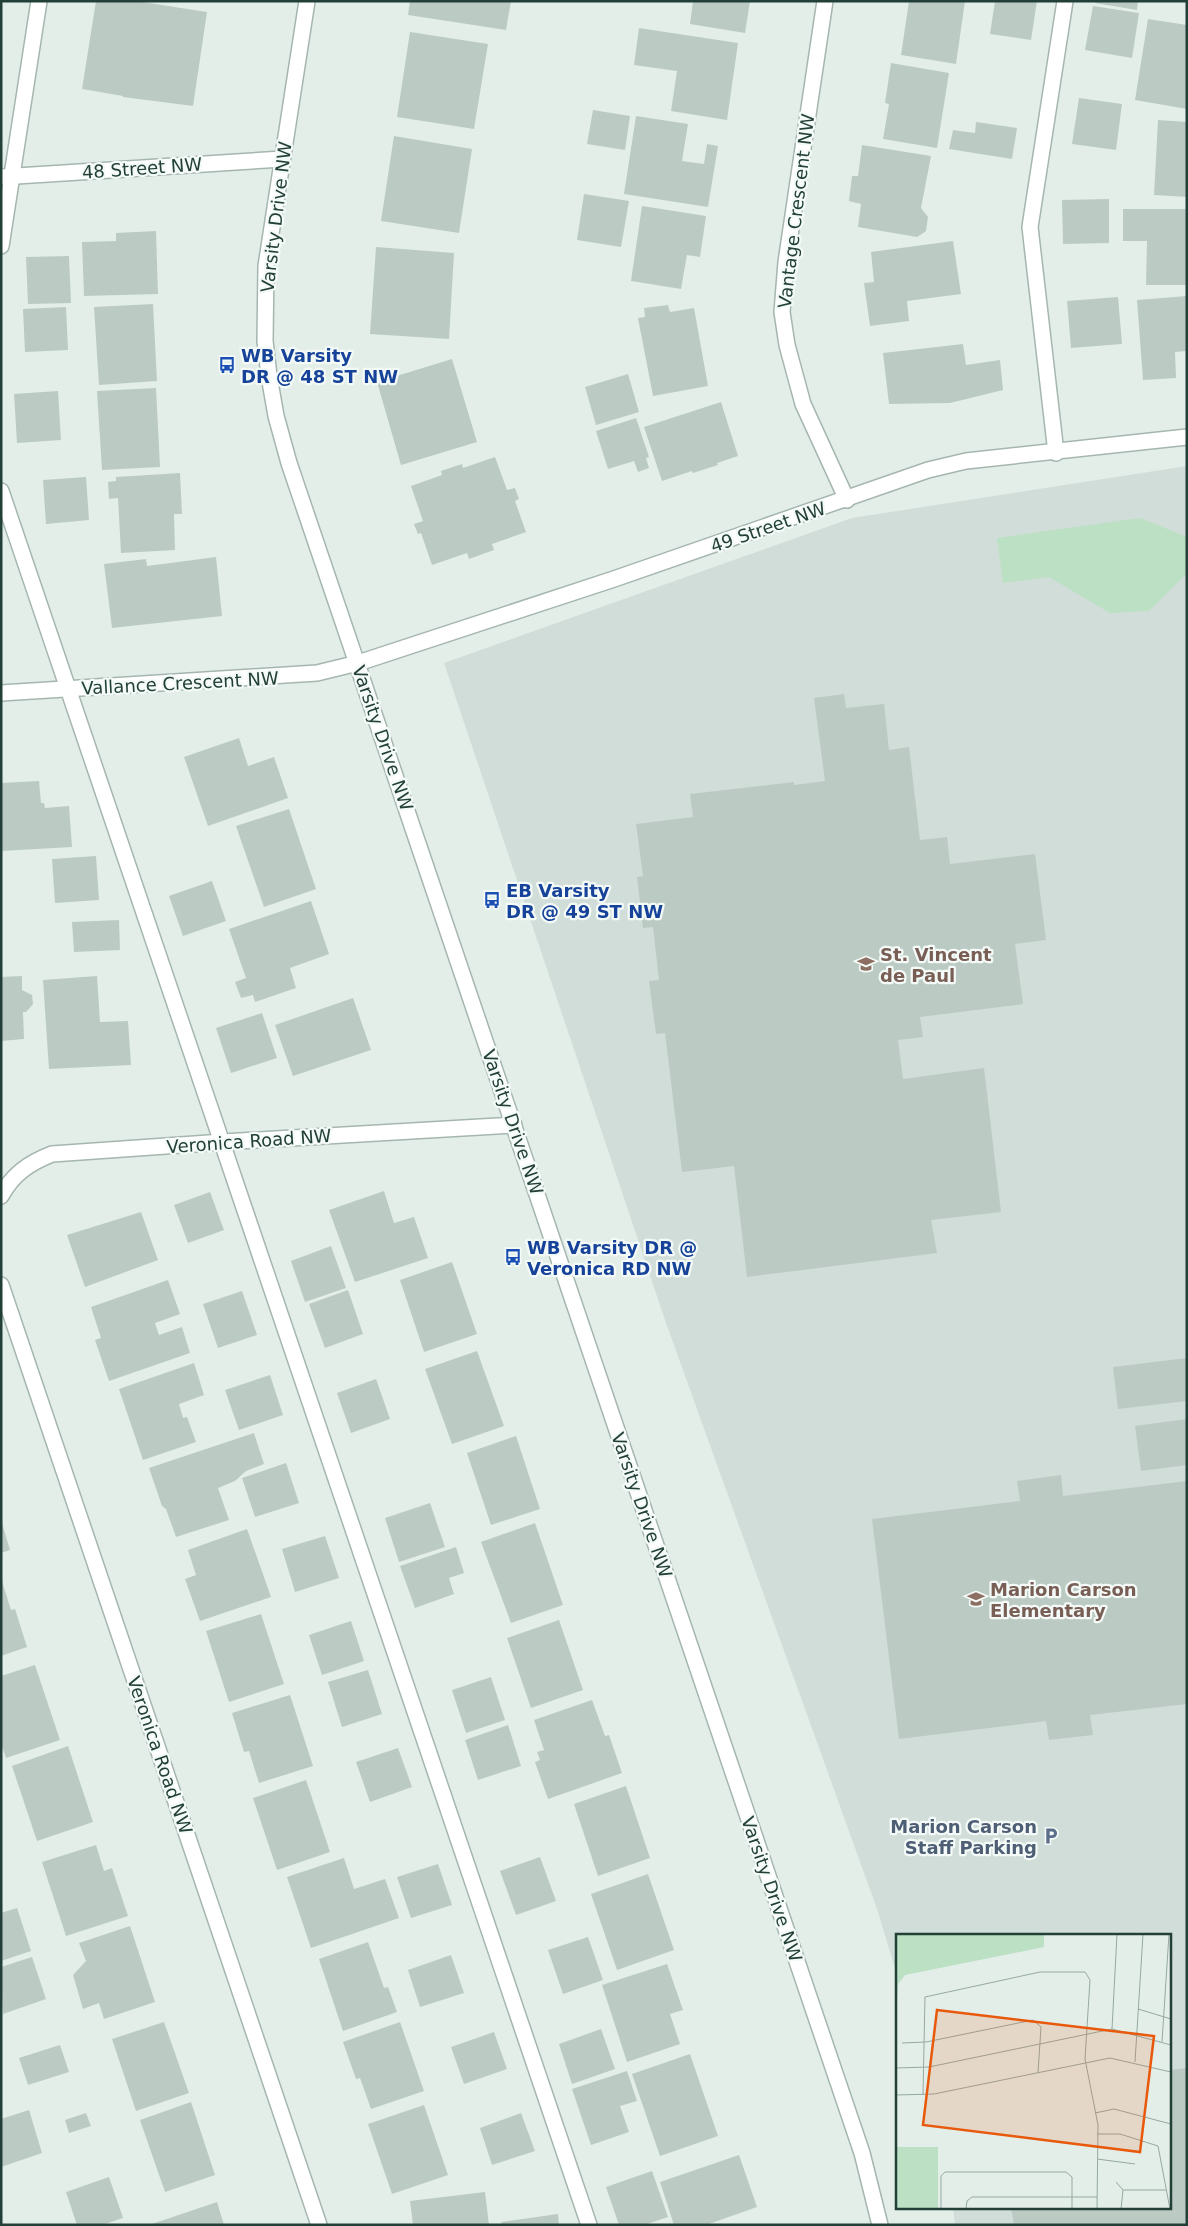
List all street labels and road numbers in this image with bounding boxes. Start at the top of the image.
street label: Vantage Crescent NW [774,112,818,310]
street label: Varsity Drive NW [256,140,296,294]
street label: 48 Street NW [81,153,203,183]
street label: 49 Street NW [708,497,828,557]
street label: Varsity Drive NW [348,663,418,814]
street label: Vallance Crescent NW [81,667,279,699]
street label: Varsity Drive NW [478,1047,548,1198]
street label: Veronica Road NW [166,1125,332,1157]
street label: Varsity Drive NW [607,1430,677,1581]
street label: Veronica Road NW [123,1673,197,1837]
street label: Varsity Drive NW [737,1814,807,1965]

